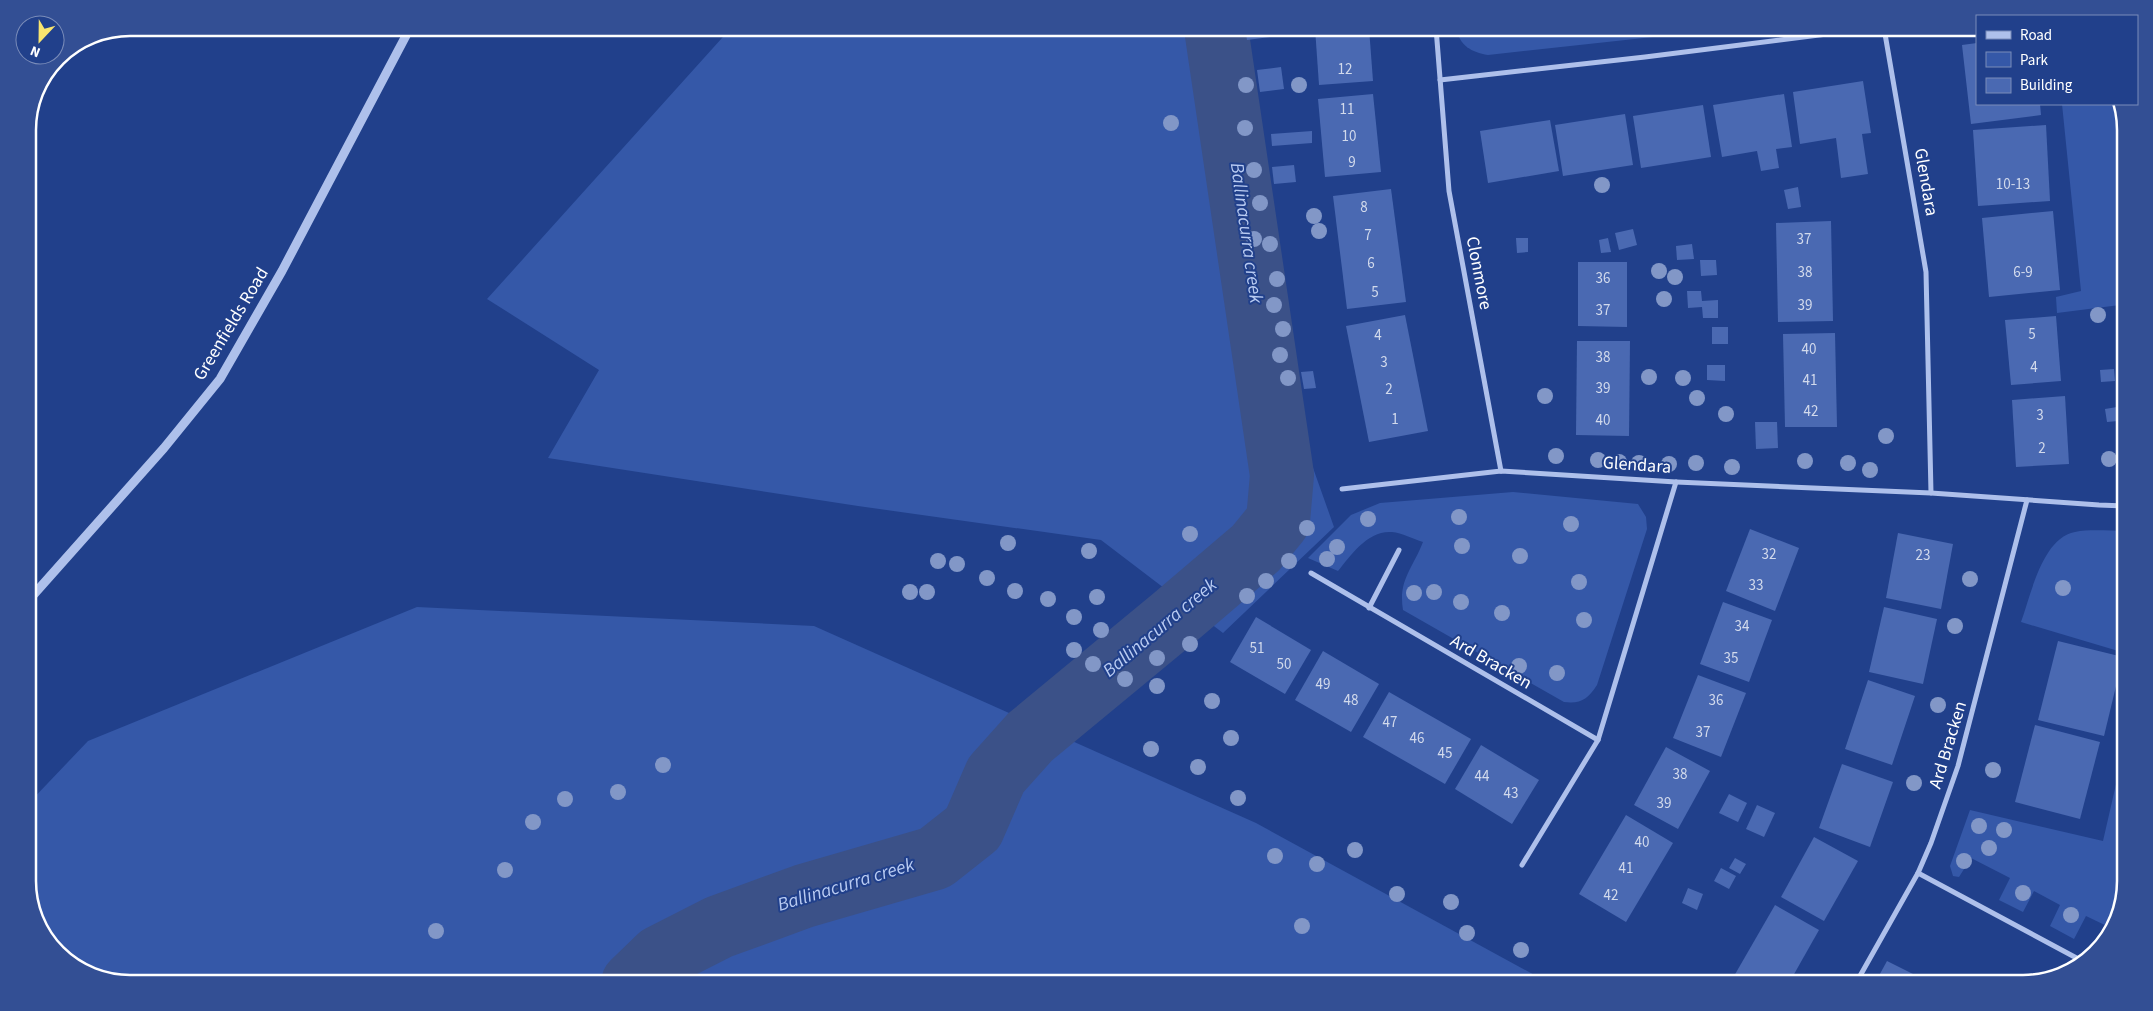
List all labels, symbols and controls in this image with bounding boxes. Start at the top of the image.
north arrow [15,15,65,65]
legend [1976,15,2138,105]
text: Road [2020,25,2052,46]
text: N [27,40,44,62]
text: Park [2020,50,2049,71]
house number: 12 [1338,59,1352,80]
text: Building [2020,75,2073,96]
house number: 11 [1340,99,1354,120]
house number: 10 [1342,126,1356,147]
street label: Glendara [1908,146,1944,218]
house number: 9 [1348,152,1356,173]
water label: Ballinacurra creek [1223,161,1269,306]
house number: 10-13 [1996,174,2030,195]
house number: 8 [1360,197,1368,218]
house number: 7 [1364,225,1372,246]
house number: 37 [1797,229,1811,250]
street label: Clonmore [1460,234,1498,312]
house number: 6 [1367,253,1375,274]
house number: 38 [1798,262,1812,283]
house number: 6-9 [2013,262,2033,283]
street label: Greenfields Road [187,263,275,385]
house number: 36 [1596,268,1610,289]
house number: 5 [1371,282,1379,303]
house number: 39 [1798,295,1812,316]
house number: 37 [1596,300,1610,321]
house number: 5 [2028,324,2036,345]
house number: 4 [1374,325,1382,346]
house number: 40 [1802,339,1816,360]
house number: 38 [1596,347,1610,368]
house number: 3 [1380,352,1388,373]
house number: 4 [2030,357,2038,378]
house number: 41 [1803,370,1817,391]
house number: 39 [1596,378,1610,399]
house number: 2 [1385,379,1393,400]
house number: 42 [1804,401,1818,422]
house number: 3 [2036,405,2044,426]
house number: 1 [1391,409,1399,430]
house number: 40 [1596,410,1610,431]
house number: 2 [2038,438,2046,459]
street label: Glendara [1602,450,1672,480]
house number: 32 [1762,544,1776,565]
house number: 23 [1916,545,1930,566]
water label: Ballinacurra creek [1097,571,1224,684]
house number: 33 [1749,575,1763,596]
house number: 34 [1735,616,1750,637]
street label: Ard Bracken [1446,629,1536,695]
house number: 51 [1250,638,1264,659]
house number: 35 [1724,648,1738,669]
house number: 50 [1277,654,1291,675]
house number: 49 [1316,674,1330,695]
house number: 48 [1344,690,1358,711]
house number: 36 [1709,690,1723,711]
street label: Ard Bracken [1923,698,1973,792]
house number: 47 [1383,712,1397,733]
house number: 37 [1696,722,1710,743]
house number: 46 [1410,728,1424,749]
house number: 45 [1438,743,1452,764]
house number: 38 [1673,764,1687,785]
house number: 44 [1475,766,1490,787]
house number: 43 [1504,783,1518,804]
house number: 39 [1657,793,1671,814]
house number: 40 [1635,832,1649,853]
water label: Ballinacurra creek [774,851,919,919]
house number: 41 [1619,858,1633,879]
house number: 42 [1604,885,1618,906]

